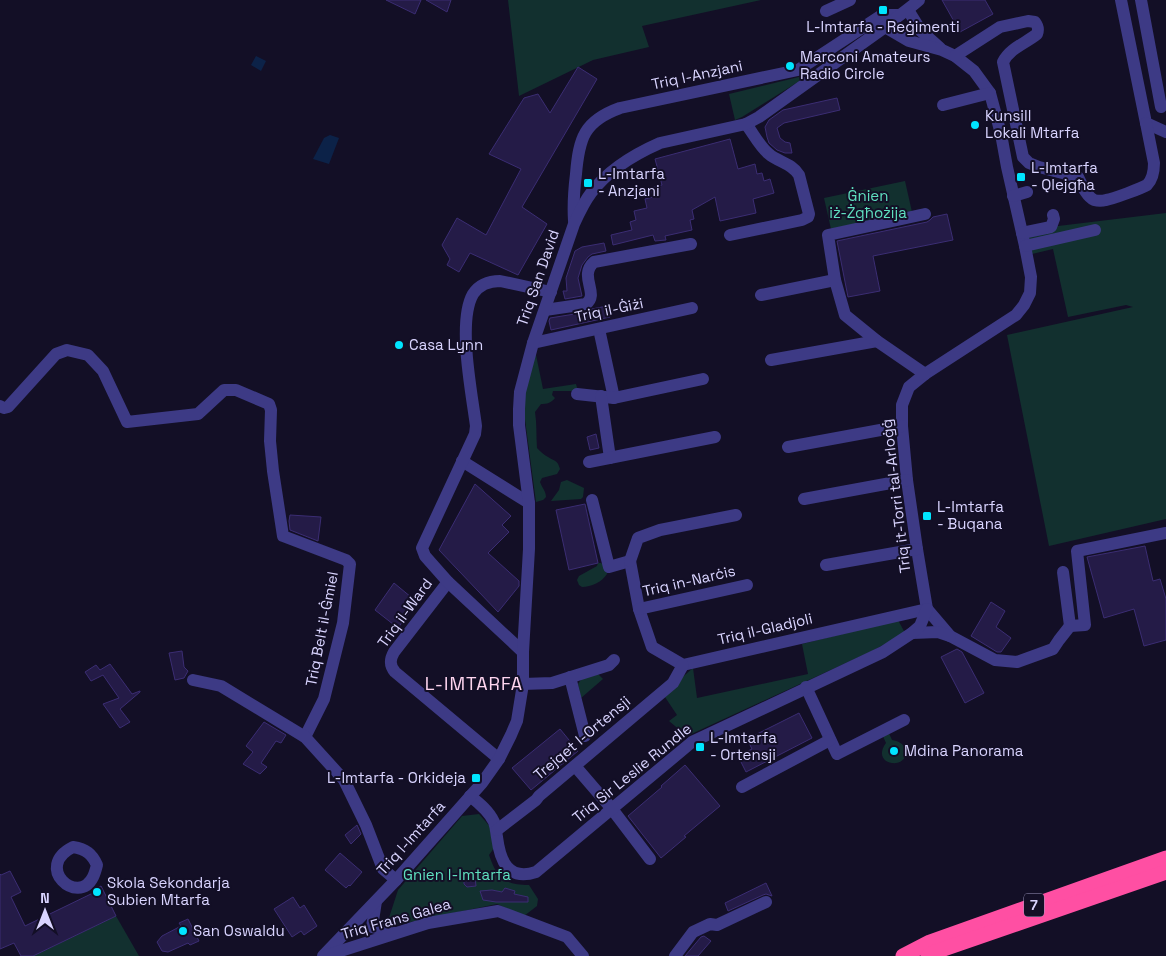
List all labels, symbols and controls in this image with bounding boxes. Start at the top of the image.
marker: L-Imtarfa - Reġimenti [877,4,889,16]
place label: L-Imtarfa - Reġimenti [806,17,960,36]
place label: Marconi Amateurs Radio Circle [800,47,930,83]
street label: Triq l-Anzjani [650,56,744,93]
marker: Marconi Amateurs Radio Circle [784,60,796,72]
place label: Kunsill Lokali Mtarfa [985,106,1080,142]
marker: Kunsill Lokali Mtarfa [969,119,981,131]
place label: L-Imtarfa - Qlejgħa [1031,158,1098,194]
place label: L-Imtarfa - Anzjani [598,164,665,200]
marker: L-Imtarfa - Qlejgħa [1015,171,1027,183]
marker: L-Imtarfa - Anzjani [582,177,594,189]
park label: Ġnien iż-Żgħożija [829,186,907,222]
street label: Triq San David [512,227,563,329]
street label: Triq il-Ġiżi [573,293,645,326]
place label: Casa Lynn [409,335,483,354]
marker: Casa Lynn [393,339,405,351]
street label: Triq it-Torri tal-Arloġġ [877,418,914,574]
place label: L-Imtarfa - Buqana [937,497,1004,533]
marker: L-Imtarfa - Buqana [921,510,933,522]
street label: Triq in-Narċis [641,561,737,600]
street label: Triq Belt il-Ġmiel [301,570,342,688]
street label: Triq il-Ward [373,574,436,651]
street label: Triq il-Gladjoli [716,608,814,649]
district label: L-IMTARFA [425,672,523,695]
street label: Trejqet l-Ortensji [529,692,634,784]
street label: Triq Sir Leslie Rundle [568,719,695,827]
place label: L-Imtarfa - Ortensji [710,728,777,764]
marker: L-Imtarfa - Ortensji [694,741,706,753]
place label: Mdina Panorama [904,741,1024,760]
marker: Mdina Panorama [888,745,900,757]
place label: L-Imtarfa - Orkideja [327,768,466,787]
marker: L-Imtarfa - Orkideja [470,772,482,784]
street label: Triq l-Imtarfa [372,796,449,879]
park label: Gnien l-Imtarfa [403,865,511,884]
place label: Skola Sekondarja Subien Mtarfa [107,873,230,909]
north arrow [20,886,70,936]
marker: Skola Sekondarja Subien Mtarfa [91,886,103,898]
text: N [40,889,50,907]
street label: Triq Frans Galea [339,894,453,943]
road number: 7 [1024,894,1044,916]
place label: San Oswaldu [193,921,285,940]
marker: San Oswaldu [177,925,189,937]

